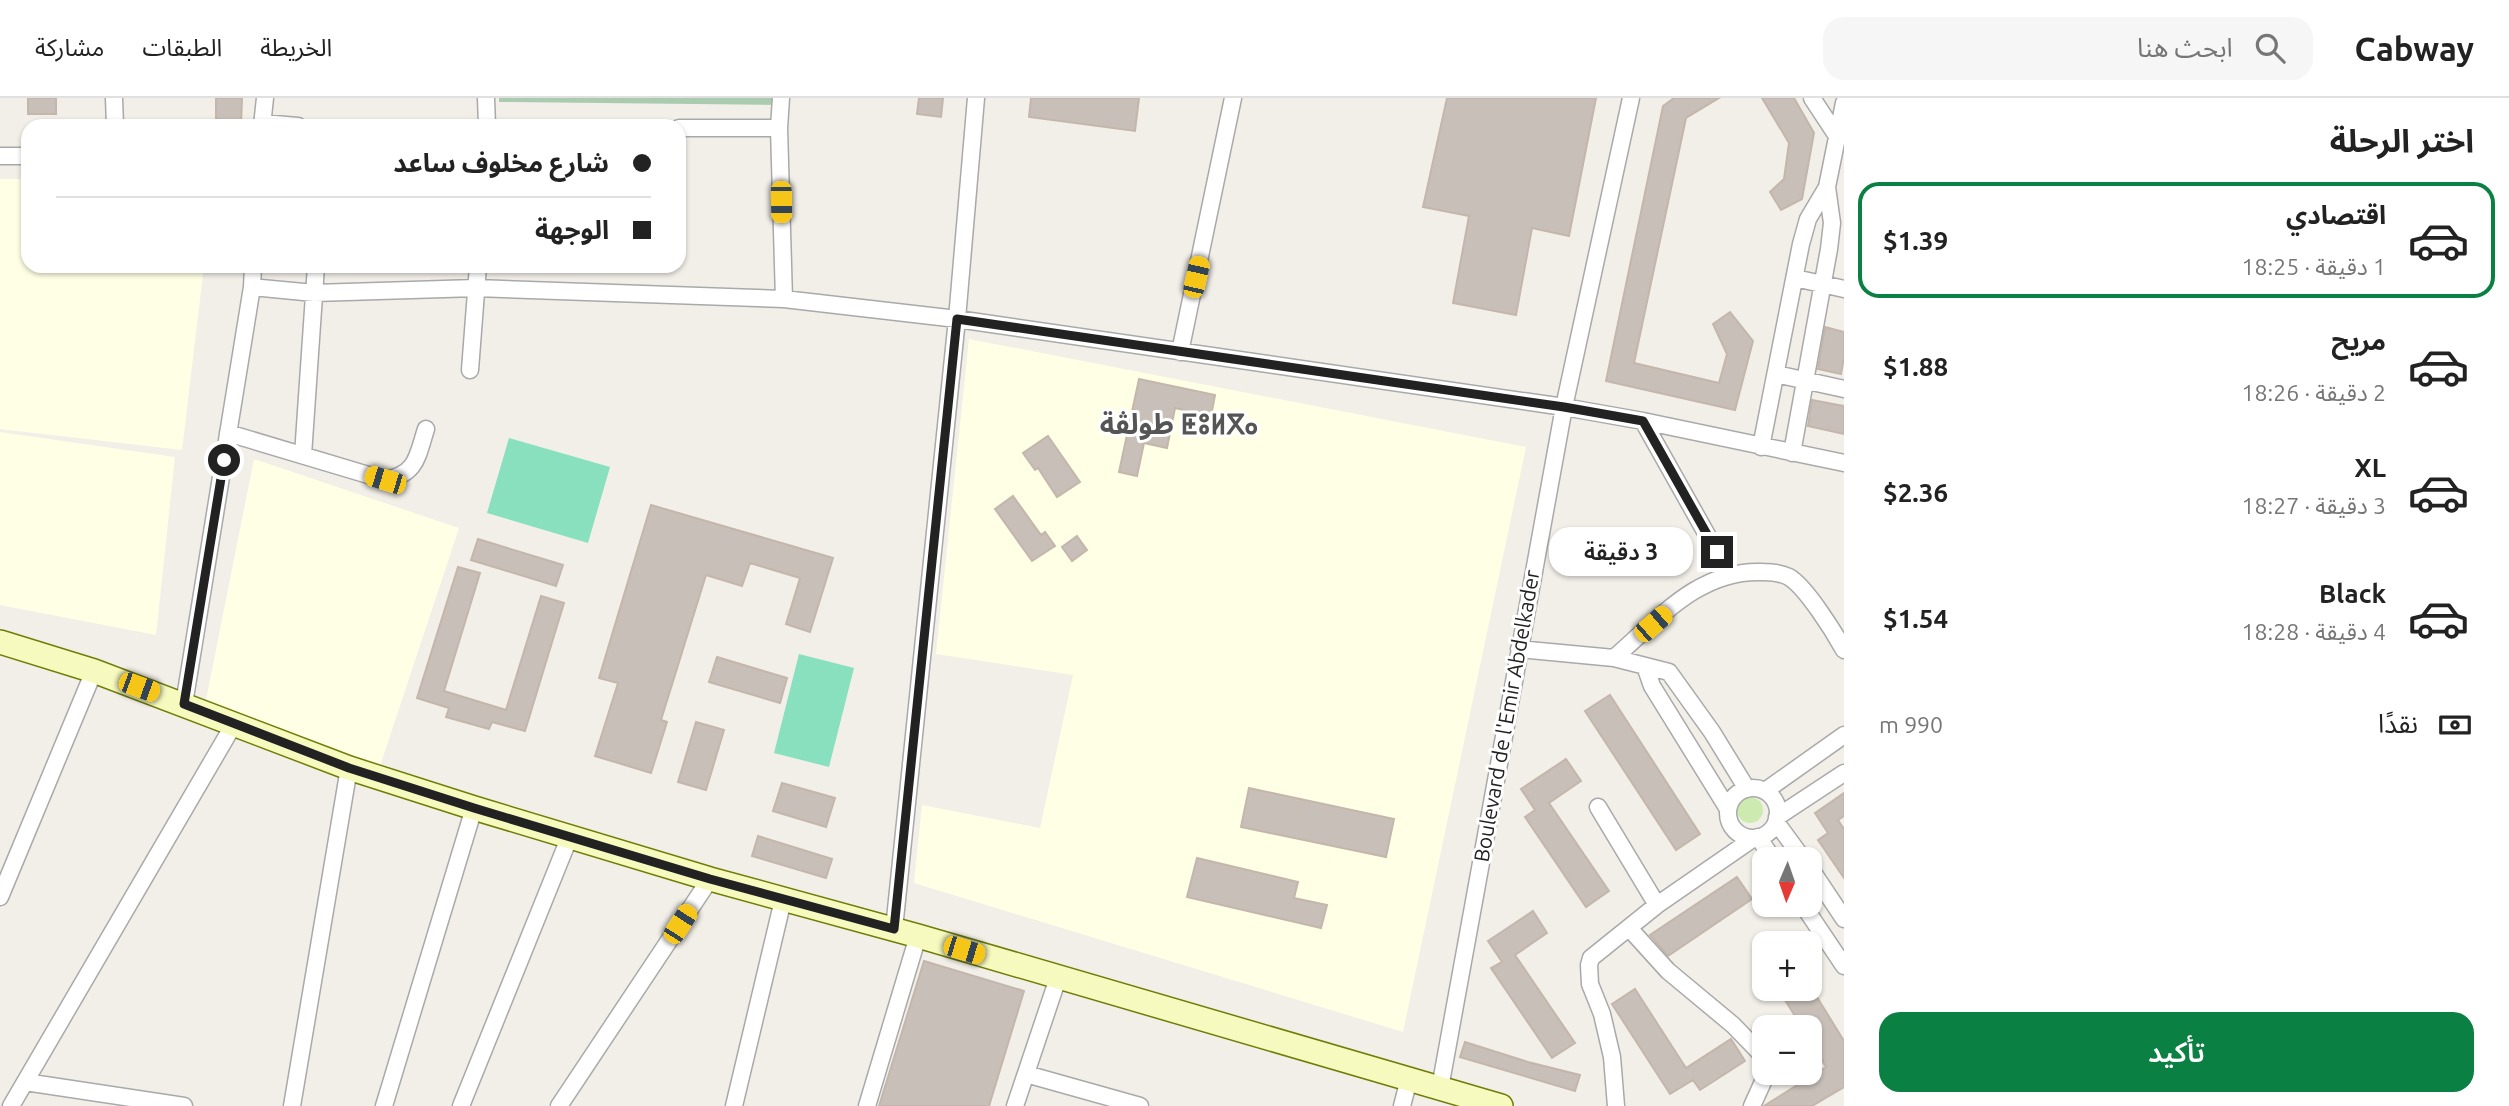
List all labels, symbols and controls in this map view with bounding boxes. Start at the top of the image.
search box [1823,17,2313,80]
icon: search [2251,29,2289,67]
text: Cabway [2355,30,2474,67]
text: ابحث هنا [2137,33,2233,62]
text: مشاركة [35,34,104,61]
text: الطبقات [142,34,222,61]
text: الخريطة [260,34,332,61]
text: اختر الرحلة [2330,122,2474,158]
text: شارع مخلوف ساعد [393,148,609,177]
car [771,181,792,223]
text: اقتصادي [2286,200,2386,229]
icon: car [2407,209,2470,272]
text: الوجهة [535,215,609,244]
text: $1.39 [1883,226,1948,255]
car [1182,254,1211,300]
text: 1 دقيقة · 18:25 [2242,254,2386,279]
text: مريح [2331,326,2386,355]
icon: car [2407,335,2470,398]
text: $1.88 [1883,352,1948,381]
text: 2 دقيقة · 18:26 [2242,380,2386,405]
district label: طولڤة ⵟⵓⵍⴳⴰ [1100,408,1258,440]
route start [208,444,240,476]
text: XL [2355,453,2386,482]
icon: car [2407,461,2470,524]
car [362,464,409,496]
text: $2.36 [1883,478,1948,507]
text: 3 دقيقة · 18:27 [2242,493,2386,518]
callout: 3 دقيقة [1549,528,1692,576]
route end [1701,536,1733,568]
text: 3 دقيقة [1584,539,1658,564]
street label: Boulevard de l'Emir Abdelkader [1468,568,1544,864]
text: Black [2319,579,2386,608]
icon: car [2407,587,2470,650]
car [1631,602,1676,646]
text: $1.54 [1883,604,1948,633]
text: 4 دقيقة · 18:28 [2242,619,2386,644]
car [116,670,163,704]
icon: cash [2436,706,2474,744]
text: نقدًا [2378,709,2418,738]
text: 990 m [1879,712,1943,737]
north arrow [1752,847,1822,917]
map controls [1752,847,1822,1085]
car [660,901,701,947]
button: + [1752,931,1822,1001]
car [941,934,988,966]
button: تأكيد [1879,1012,2474,1092]
button: − [1752,1015,1822,1085]

